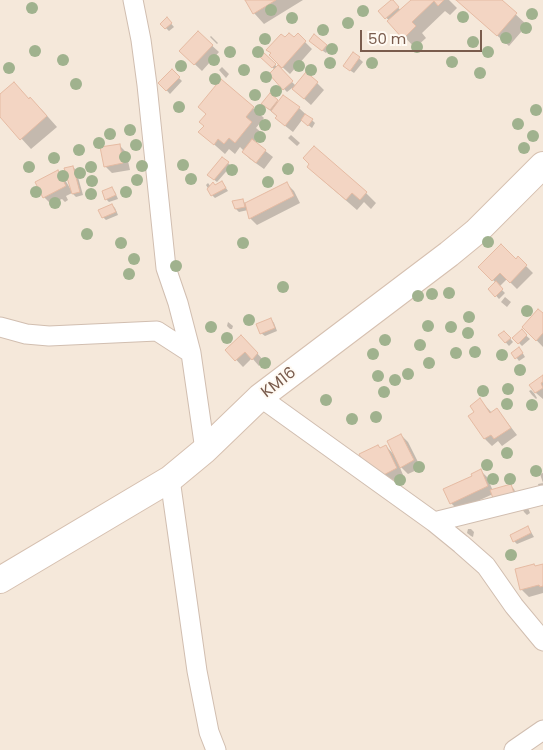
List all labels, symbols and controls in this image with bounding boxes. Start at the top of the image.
scale bar [363,20,486,52]
text: 50 m [368,28,406,49]
street label: KM16 [258,364,300,402]

